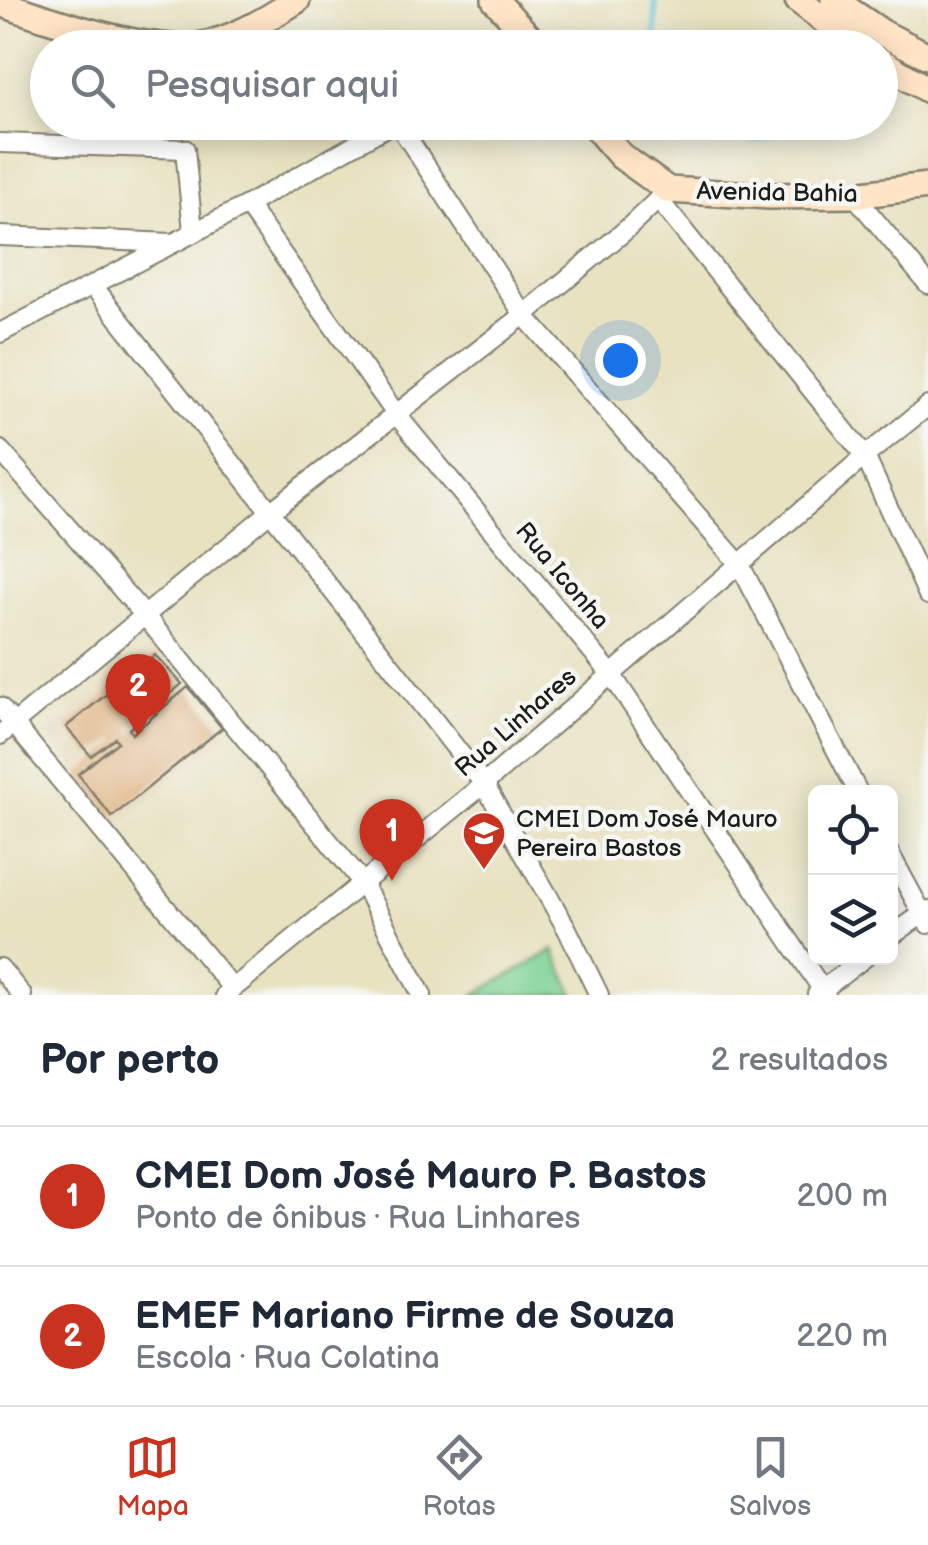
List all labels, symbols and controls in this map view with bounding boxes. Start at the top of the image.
search box [30,30,898,140]
icon: search [65,58,120,113]
text: Pesquisar aqui [145,63,399,108]
street label: Avenida Bahia [696,176,858,210]
your location [595,335,646,386]
street label: Rua Iconha [508,516,616,636]
pin: 2 [106,654,170,736]
street label: Rua Linhares [449,662,583,784]
map controls [808,785,898,965]
button: locate [808,785,898,875]
pin: 1 [360,798,424,881]
place label: CMEI Dom José Mauro Pereira Bastos [516,804,778,864]
school or university icon: CMEI Dom José Mauro Pereira Bastos [461,810,507,871]
button: layers [808,875,898,965]
text: Por perto [40,1035,219,1086]
text: 2 resultados [710,1041,888,1080]
text: CMEI Dom José Mauro P. Bastos [135,1154,706,1199]
text: 1 [66,1177,79,1216]
text: 200 m [796,1177,888,1216]
text: Ponto de ônibus · Rua Linhares [135,1199,580,1238]
text: EMEF Mariano Firme de Souza [135,1294,675,1339]
text: 2 [63,1317,82,1356]
text: 220 m [796,1317,888,1356]
text: Escola · Rua Colatina [135,1339,440,1378]
tab: Mapa [117,1430,189,1523]
tab: Rotas [423,1430,496,1523]
tab: Salvos [729,1430,811,1523]

